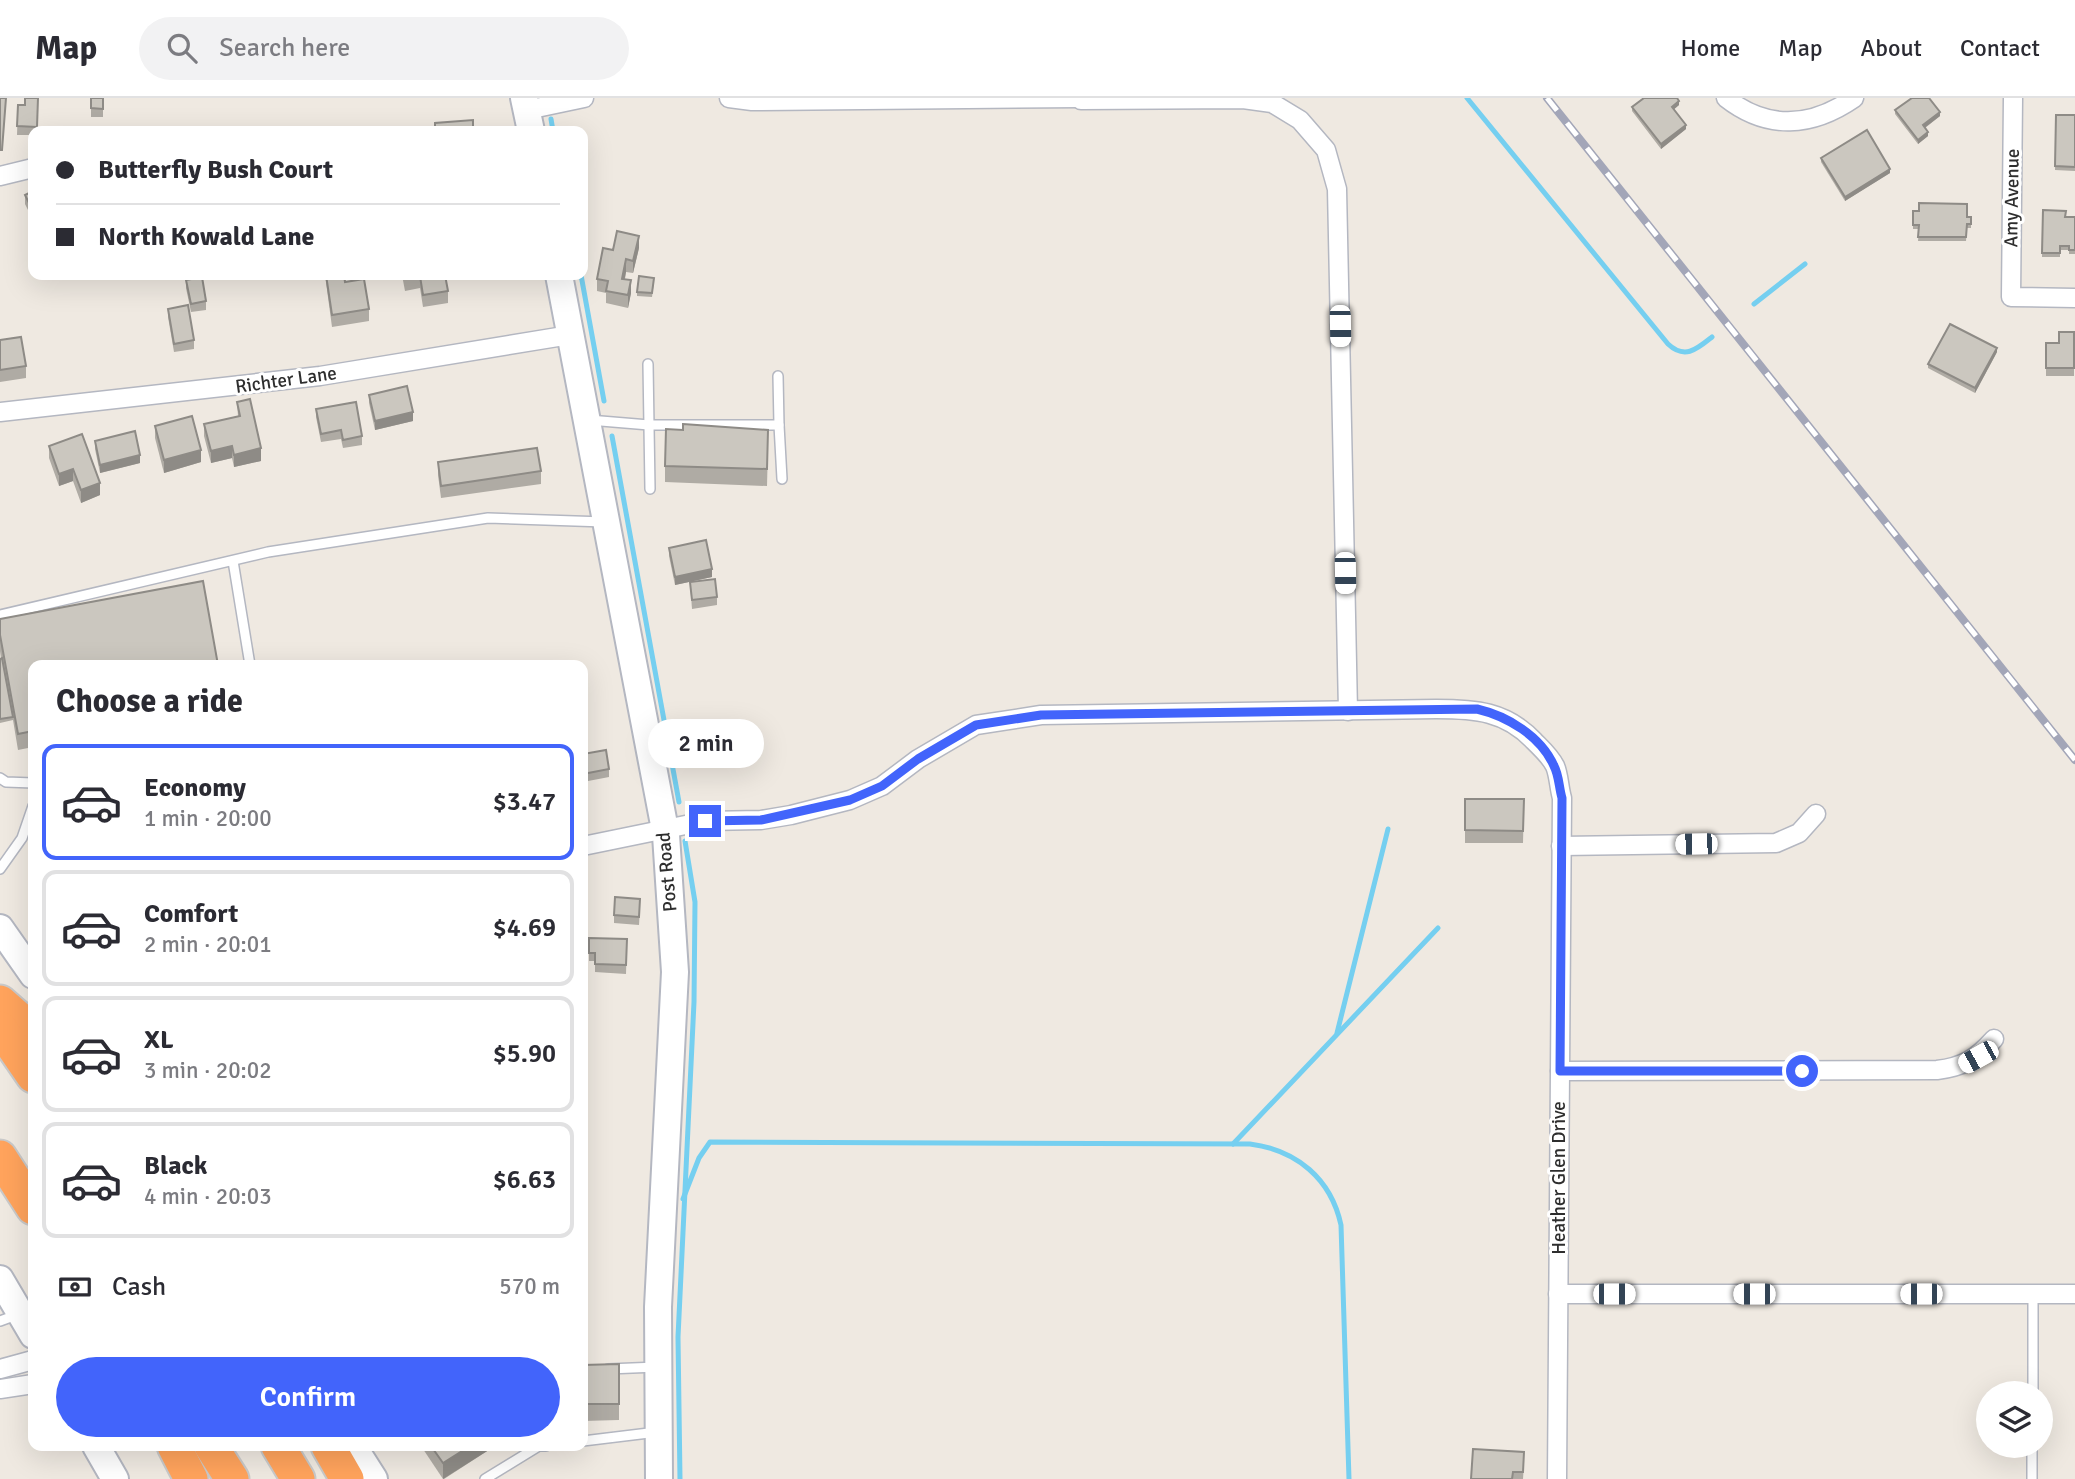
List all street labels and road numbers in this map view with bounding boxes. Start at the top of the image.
street label: Amy Avenue [1999,148,2025,248]
street label: Richter Lane [234,361,338,399]
street label: Post Road [652,831,682,913]
street label: Heather Glen Drive [1547,1101,1571,1255]

